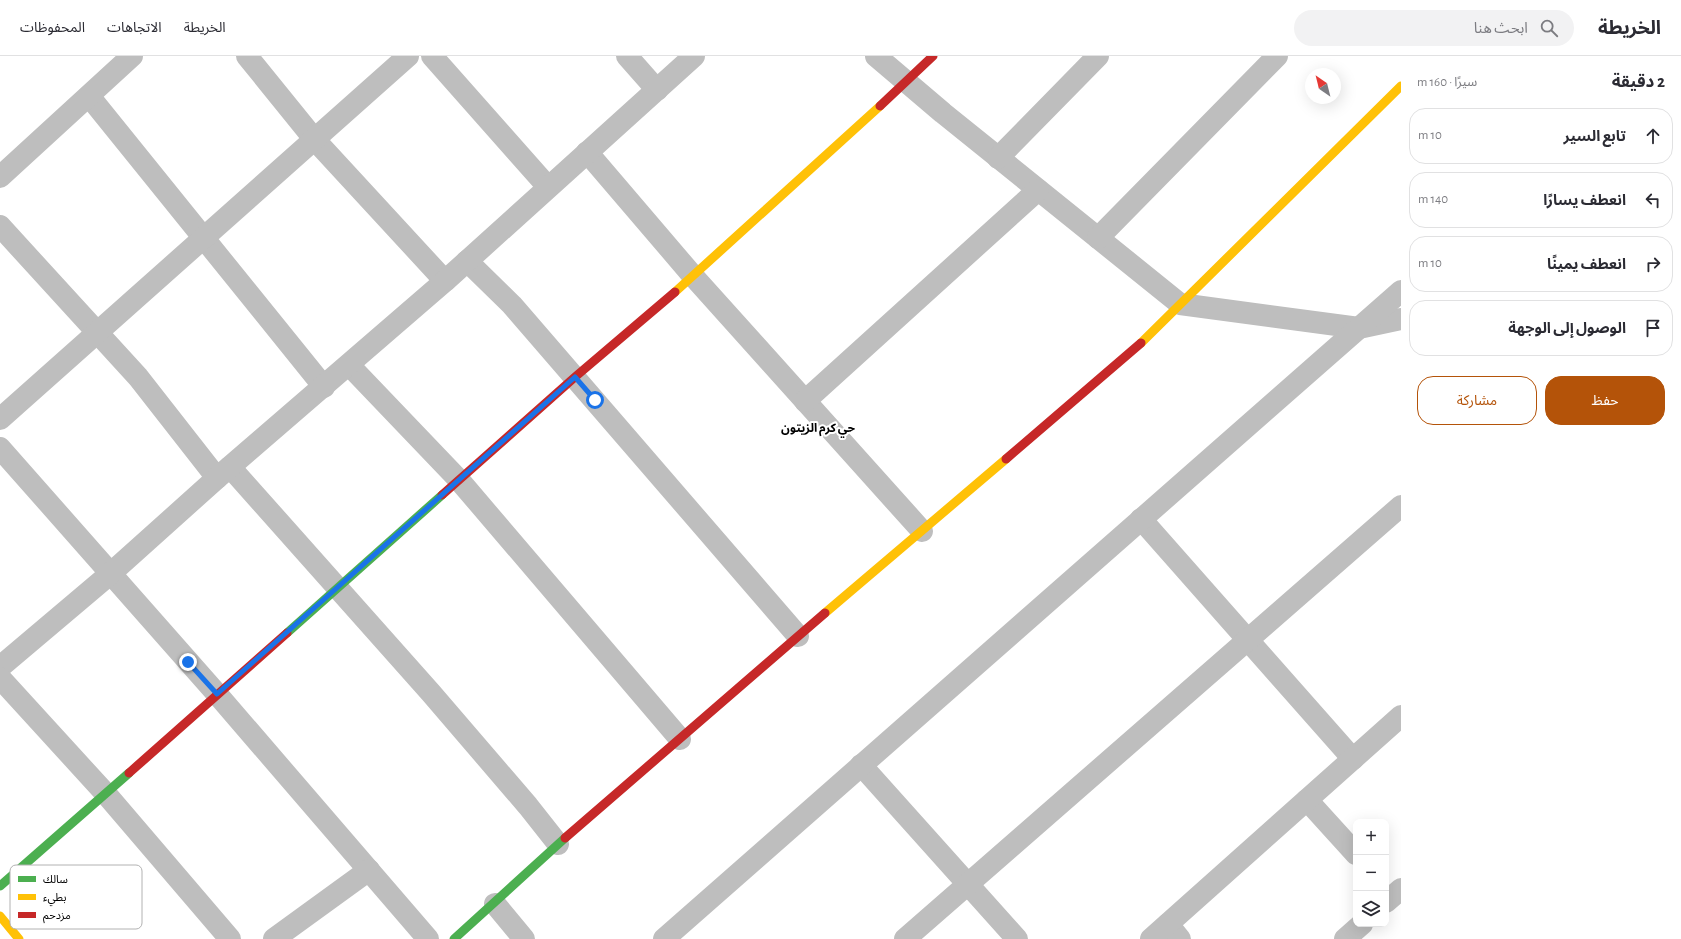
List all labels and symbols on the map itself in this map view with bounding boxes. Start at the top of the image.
north arrow [1305,68,1341,104]
route start [586,391,604,409]
district label: حي كرم الزيتون [781,422,855,438]
route end [179,653,197,671]
legend [10,865,142,929]
text: سالك [43,874,68,885]
text: بطيء [43,892,66,907]
text: مزدحم [43,910,71,924]

